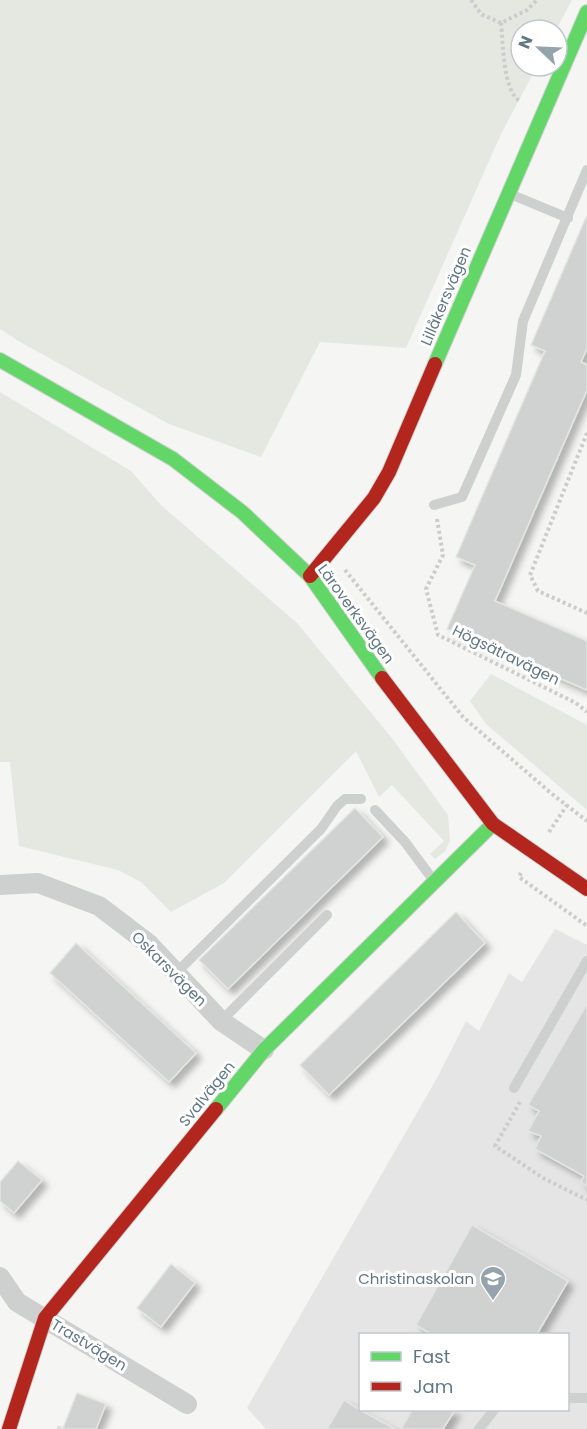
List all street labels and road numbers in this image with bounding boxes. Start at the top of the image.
street label: Lillåkersvägen [415,243,476,349]
street label: Läroverksvägen [313,560,400,668]
street label: Högsätravägen [449,619,563,690]
street label: Oskarsvägen [127,926,212,1011]
street label: Svalvägen [174,1057,240,1131]
street label: Trastvägen [48,1314,131,1375]

